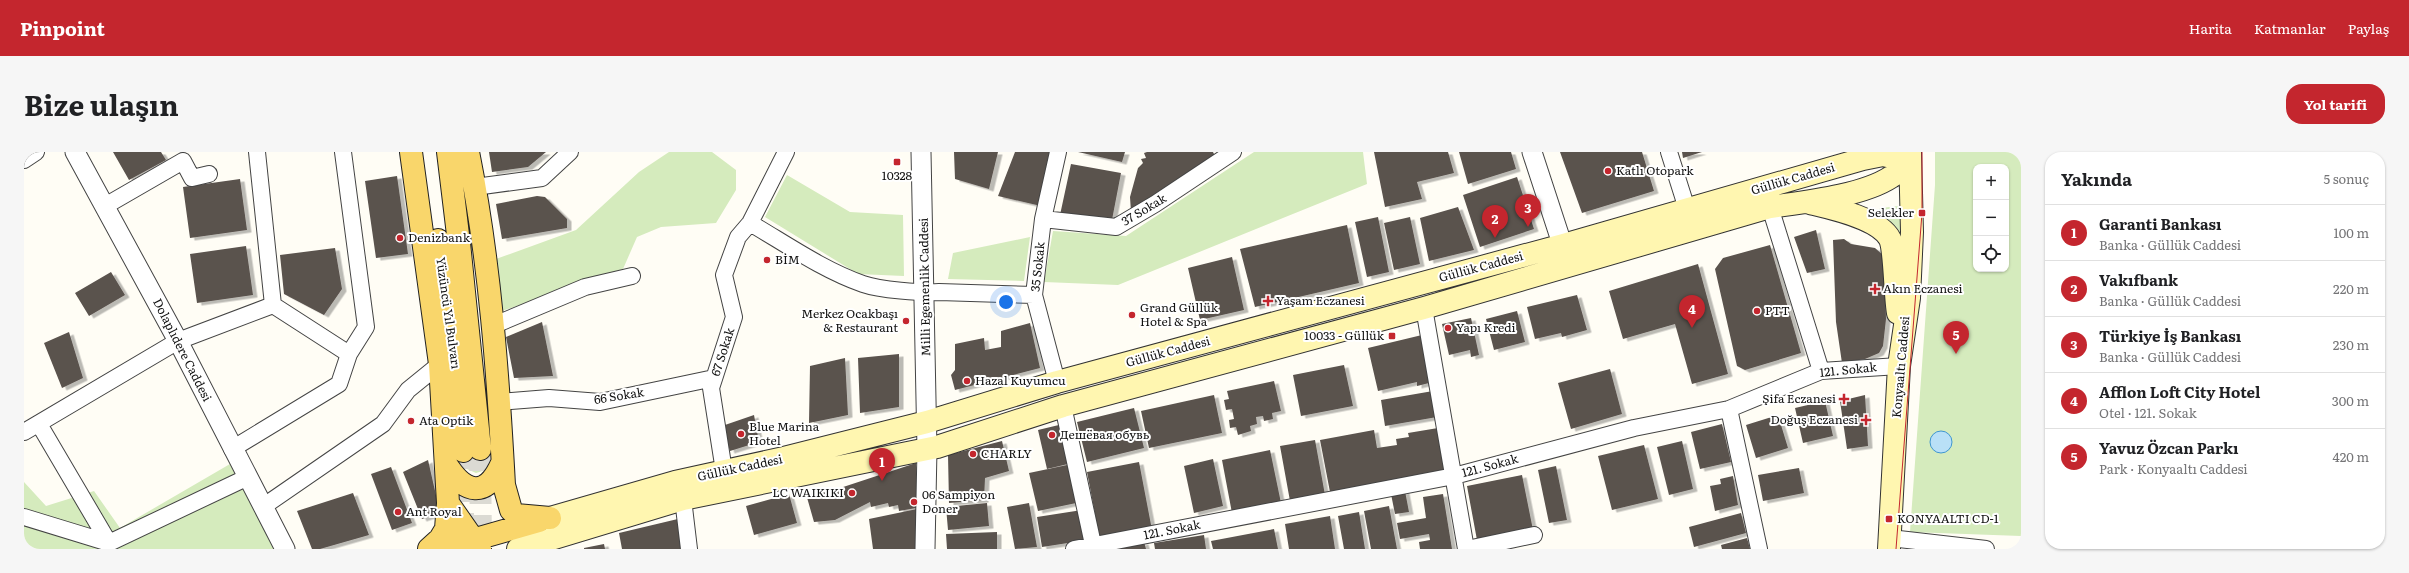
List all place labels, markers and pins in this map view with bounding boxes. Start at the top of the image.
marker: 10328 [892,157,902,167]
place label: Katlı Otopark [1616,161,1694,179]
place label: 10328 [882,166,913,184]
marker: Katlı Otopark [1603,166,1613,176]
pin: 3 [1515,194,1541,227]
place label: Selekler [1868,203,1914,221]
pin: 2 [1482,205,1508,238]
marker: Selekler [1917,208,1927,218]
place label: Denizbank [408,228,471,246]
marker: Denizbank [395,233,405,243]
place label: BİM [775,250,800,268]
marker: BİM [762,255,772,265]
place label: Akın Eczanesi [1883,279,1963,297]
marker: Akın Eczanesi [1870,284,1880,294]
place label: Yaşam Eczanesi [1276,291,1365,309]
pin: 4 [1679,295,1705,328]
marker: Yaşam Eczanesi [1263,296,1273,306]
place label: Grand Güllük Hotel & Spa [1140,298,1219,330]
place label: PTT [1765,301,1790,319]
place label: Merkez Ocakbaşı & Restaurant [801,304,898,336]
marker: PTT [1752,306,1762,316]
marker: Grand Güllük Hotel & Spa [1127,310,1137,320]
marker: Merkez Ocakbaşı & Restaurant [901,316,911,326]
place label: Yapı Kredi [1456,318,1516,336]
pin: 5 [1943,321,1969,354]
marker: Yapı Kredi [1443,323,1453,333]
place label: 10033 - Güllük [1304,326,1385,344]
marker: 10033 - Güllük [1387,331,1397,341]
place label: Hazal Kuyumcu [975,371,1066,389]
marker: Hazal Kuyumcu [962,376,972,386]
place label: Şifa Eczanesi [1762,389,1836,407]
marker: Şifa Eczanesi [1839,394,1849,404]
place label: Doğuş Eczanesi [1771,410,1858,428]
place label: Ata Optik [419,411,474,429]
marker: Doğuş Eczanesi [1861,415,1871,425]
marker: Ata Optik [406,416,416,426]
place label: Blue Marina Hotel [749,417,820,449]
place label: Дешёвая обувь [1060,425,1150,443]
marker: Blue Marina Hotel [736,429,746,439]
marker: Дешёвая обувь [1047,430,1057,440]
place label: CHARLY [981,444,1032,462]
pin: 1 [869,448,895,481]
marker: CHARLY [968,449,978,459]
place label: LC WAIKIKI [772,483,844,501]
place label: 06 Sampiyon Doner [922,485,995,517]
marker: LC WAIKIKI [847,488,857,498]
marker: 06 Sampiyon Doner [909,497,919,507]
place label: Ant Royal [406,502,462,520]
marker: Ant Royal [393,507,403,517]
place label: KONYAALTI CD-1 [1897,509,1999,527]
marker: KONYAALTI CD-1 [1884,514,1894,524]

